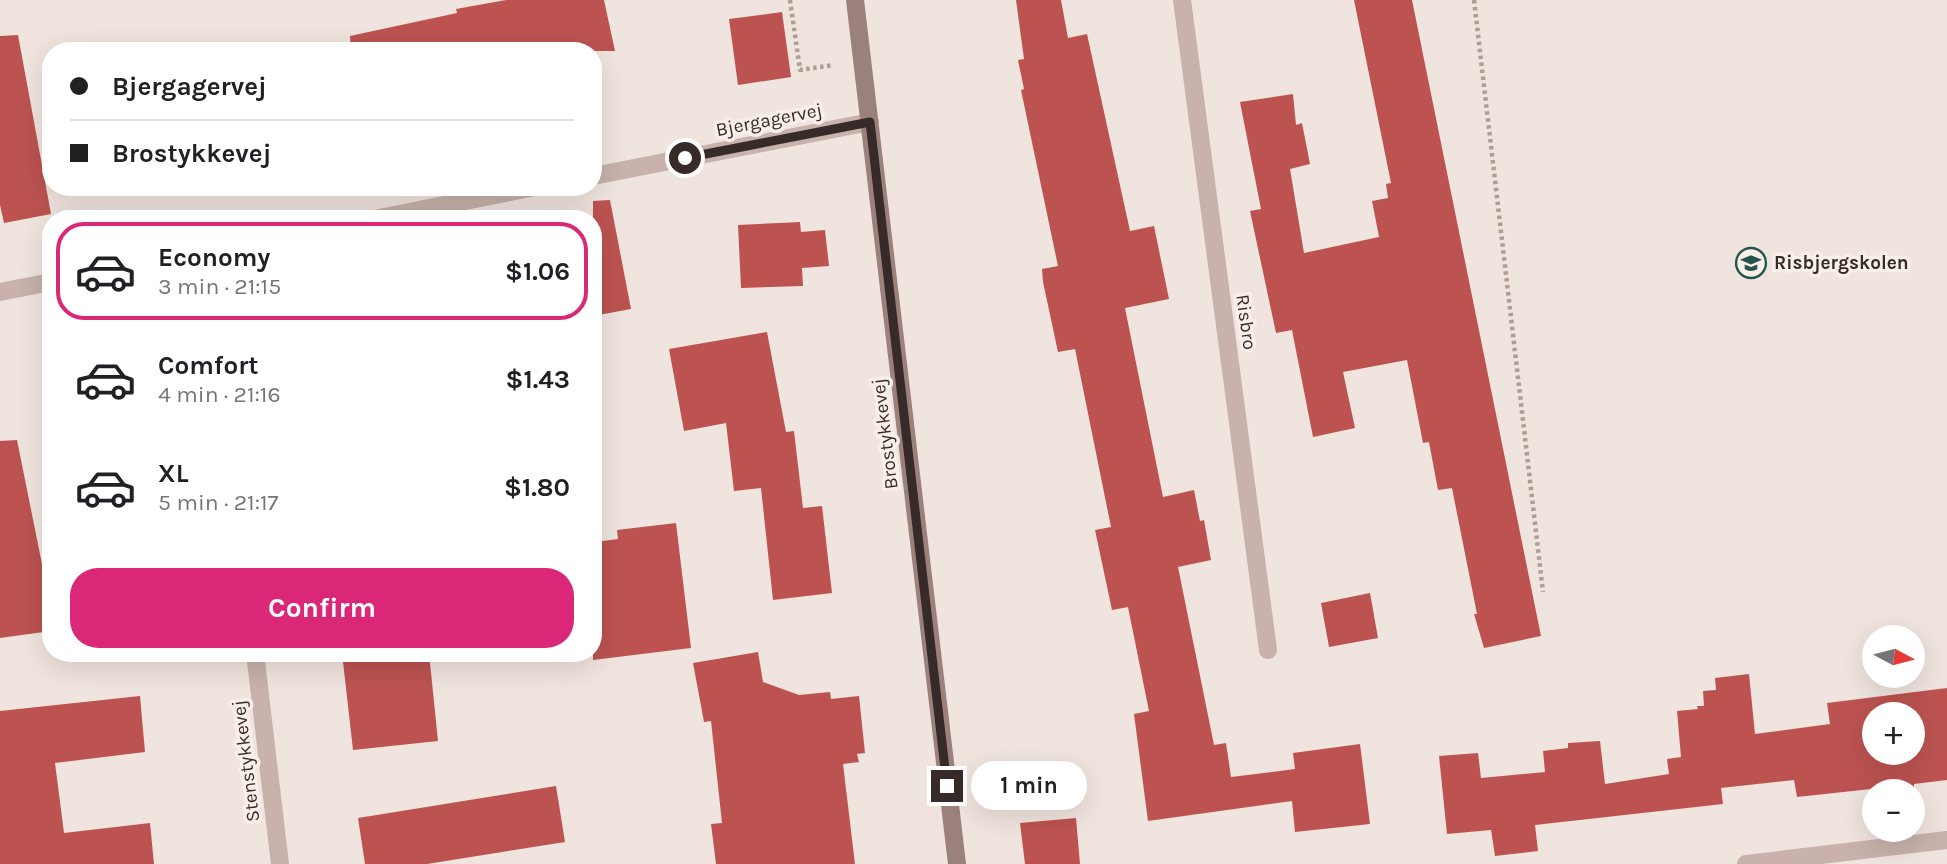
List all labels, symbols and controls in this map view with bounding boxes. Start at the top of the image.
text: Bjergagervej [112,71,267,102]
street label: Bjergagervej [714,99,824,141]
text: Brostykkevej [112,138,271,169]
route start [669,142,701,174]
icon: car [74,240,137,303]
text: Economy [158,242,270,273]
school or university icon: Risbjergskolen [1734,246,1768,280]
place label: Risbjergskolen [1774,252,1909,274]
text: $1.06 [505,256,570,287]
text: 3 min · 21:15 [158,273,281,300]
street label: Risbro [1231,293,1261,351]
icon: car [74,348,137,411]
text: Comfort [158,350,259,381]
text: $1.43 [506,364,570,395]
street label: Brostykkevej [867,377,903,491]
text: 4 min · 21:16 [158,381,281,408]
icon: car [74,456,137,519]
text: XL [158,458,189,489]
text: $1.80 [504,472,570,503]
text: 5 min · 21:17 [158,489,278,516]
button: Confirm [70,568,574,648]
north arrow [1862,625,1925,688]
map controls [1862,625,1925,842]
street label: Stenstykkevej [228,699,264,823]
button: + [1862,702,1925,765]
callout: 1 min [972,762,1087,810]
route end [931,770,963,802]
text: 1 min [1000,772,1058,799]
button: − [1862,779,1925,842]

